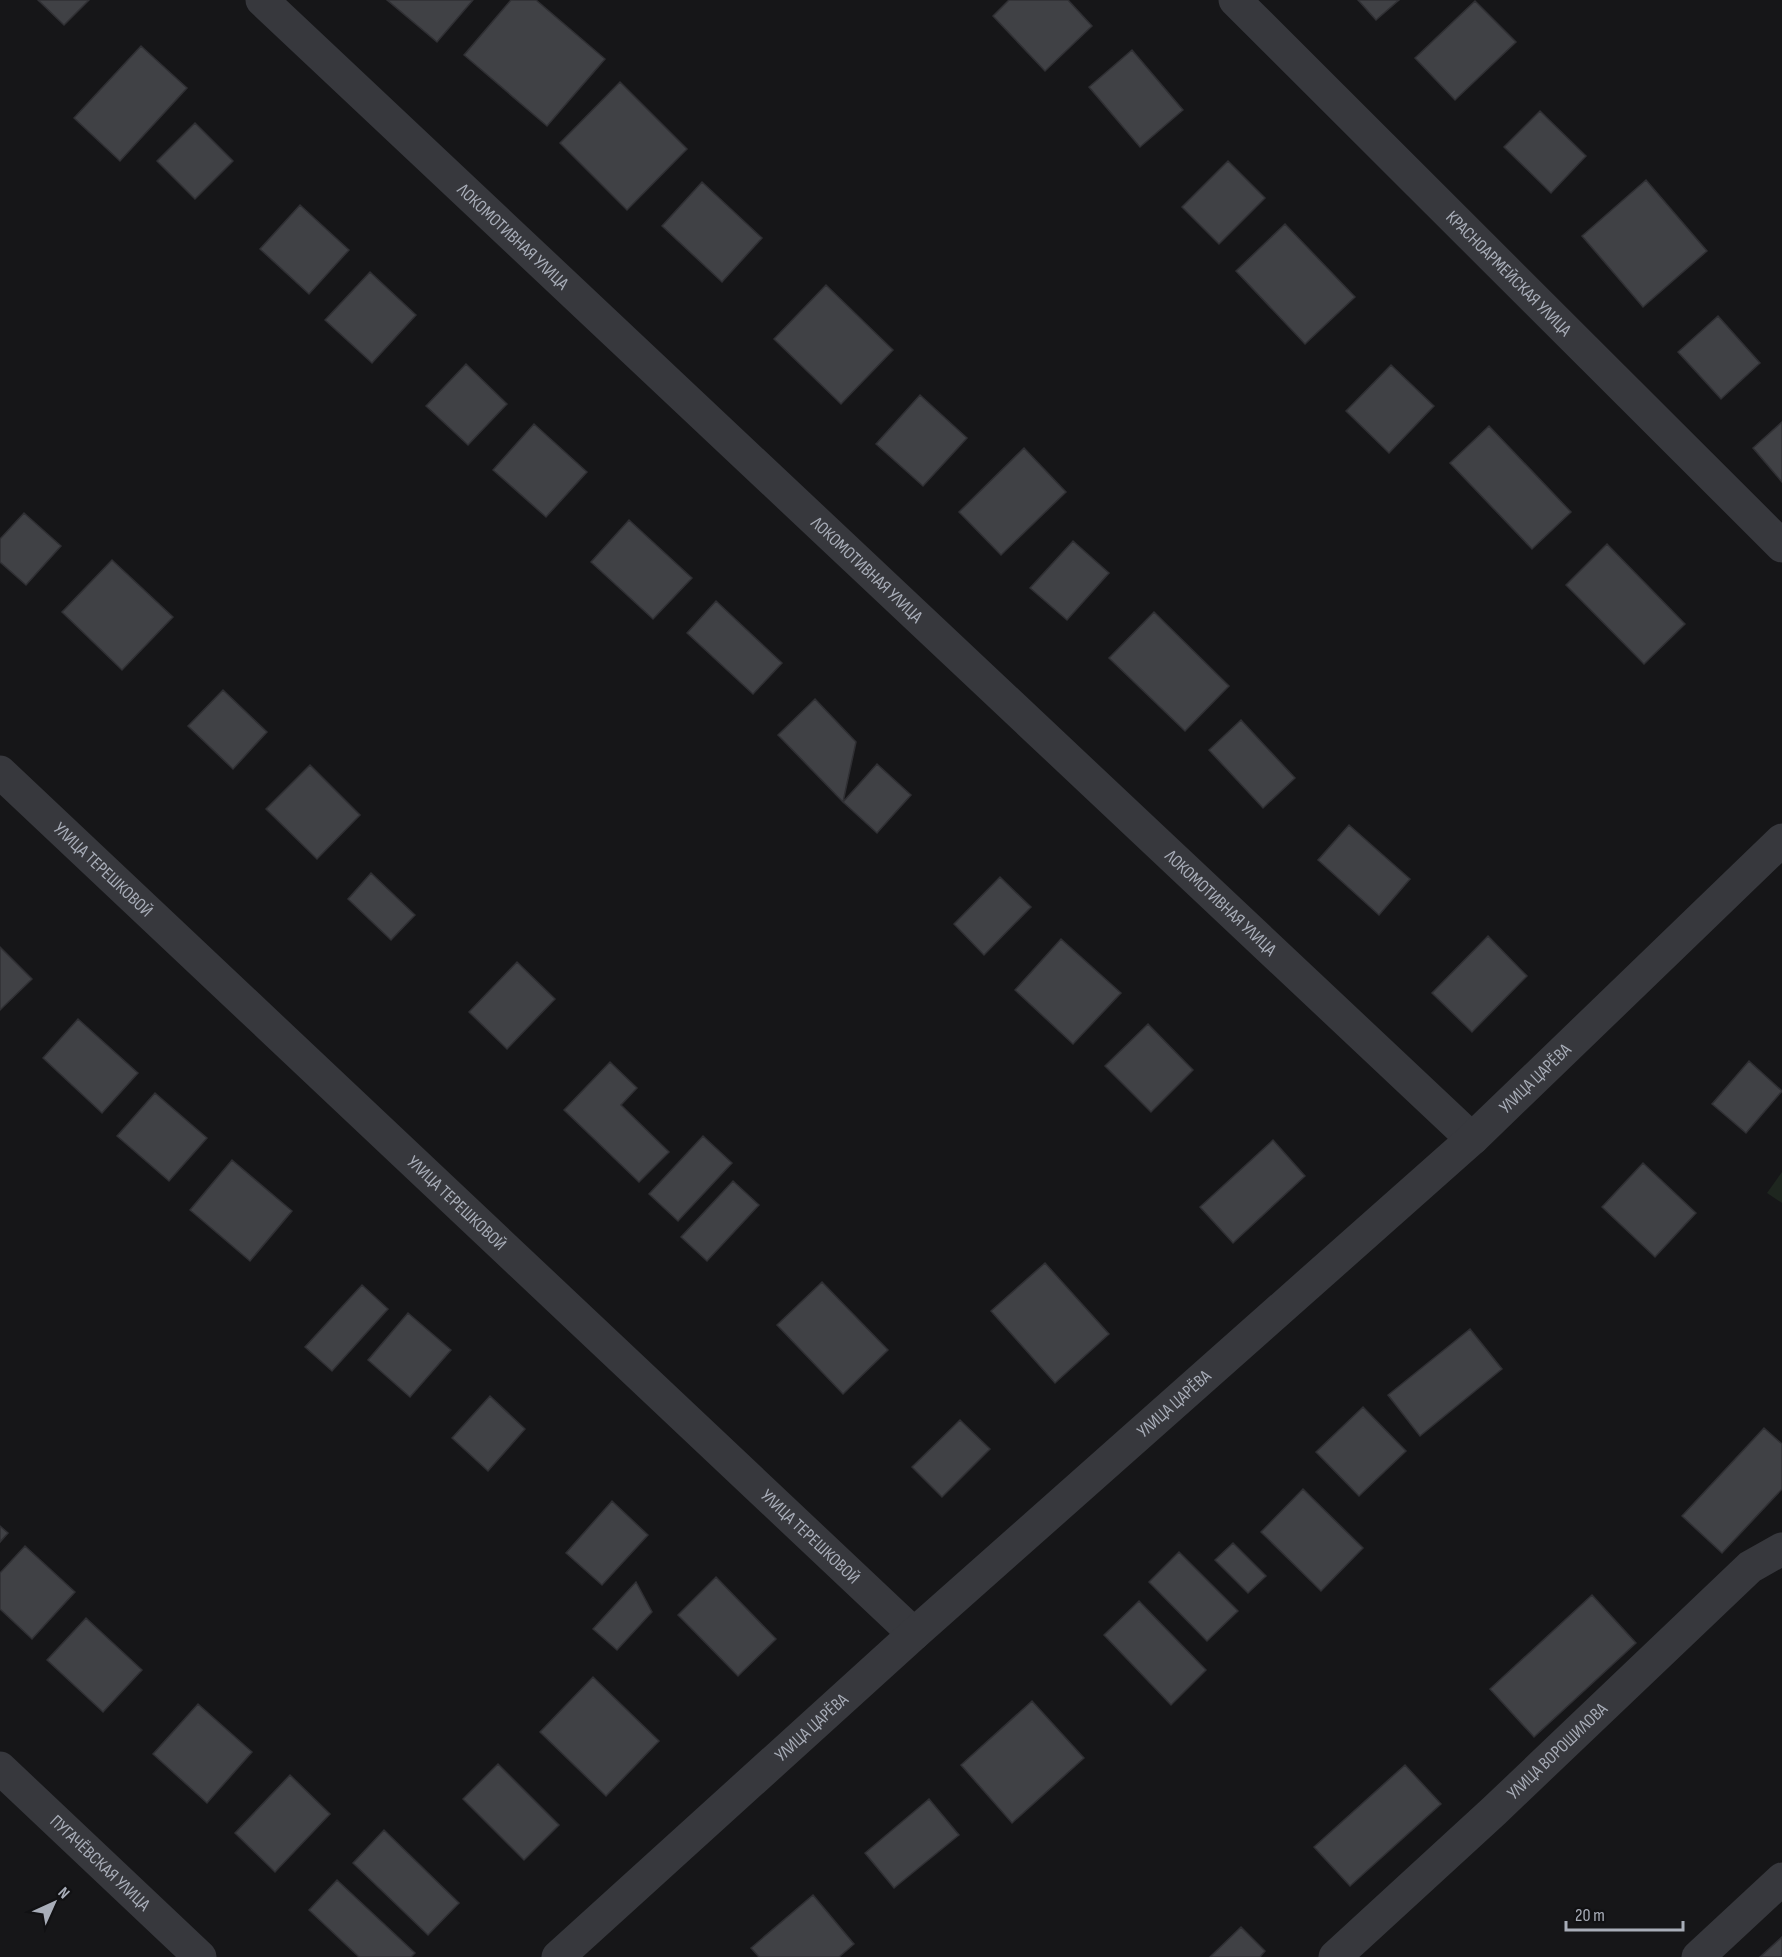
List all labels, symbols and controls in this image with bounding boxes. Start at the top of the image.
street label: ЛОКОМОТИВНАЯ УЛИЦА [452,179,573,294]
street label: КРАСНОАРМЕЙСКАЯ УЛИЦА [1442,207,1576,341]
street label: ЛОКОМОТИВНАЯ УЛИЦА [806,512,927,628]
street label: УЛИЦА ТЕРЕШКОВОЙ [49,818,157,921]
street label: ЛОКОМОТИВНАЯ УЛИЦА [1160,845,1281,961]
street label: УЛИЦА ЦАРЁВА [1495,1039,1576,1118]
street label: УЛИЦА ТЕРЕШКОВОЙ [403,1152,510,1255]
street label: УЛИЦА ЦАРЁВА [1133,1366,1216,1442]
street label: УЛИЦА ТЕРЕШКОВОЙ [756,1485,864,1588]
street label: УЛИЦА ЦАРЁВА [771,1689,853,1766]
street label: УЛИЦА ВОРОШИЛОВА [1503,1698,1612,1804]
street label: ПУГАЧЁВСКАЯ УЛИЦА [45,1811,155,1916]
north arrow [24,1873,84,1933]
text: N [54,1884,73,1903]
scale bar [1566,1894,1683,1932]
text: 20 m [1575,1905,1605,1926]

